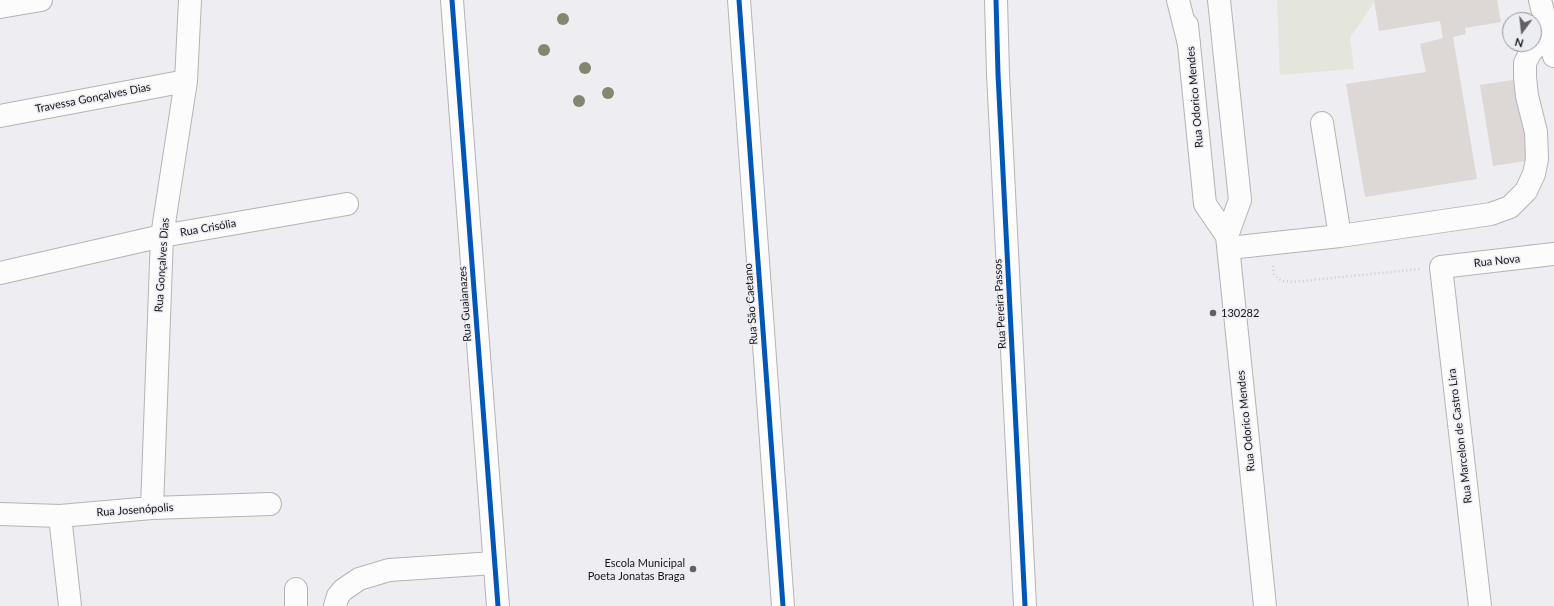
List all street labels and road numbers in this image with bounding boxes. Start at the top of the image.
street label: Rua Odorico Mendes [1184,46,1206,148]
street label: Travessa Gonçalves Dias [34,80,152,116]
street label: Rua Gonçalves Dias [152,217,172,313]
street label: Rua Crisólia [179,217,237,239]
street label: Rua Nova [1473,252,1521,270]
street label: Rua Pereira Passos [991,259,1009,349]
street label: Rua São Caetano [742,263,760,345]
street label: Rua Guaianazes [456,266,474,342]
street label: Rua Marcelon de Castro Lira [1445,368,1475,504]
street label: Rua Odorico Mendes [1234,370,1258,472]
street label: Rua Josenópolis [96,501,174,519]

